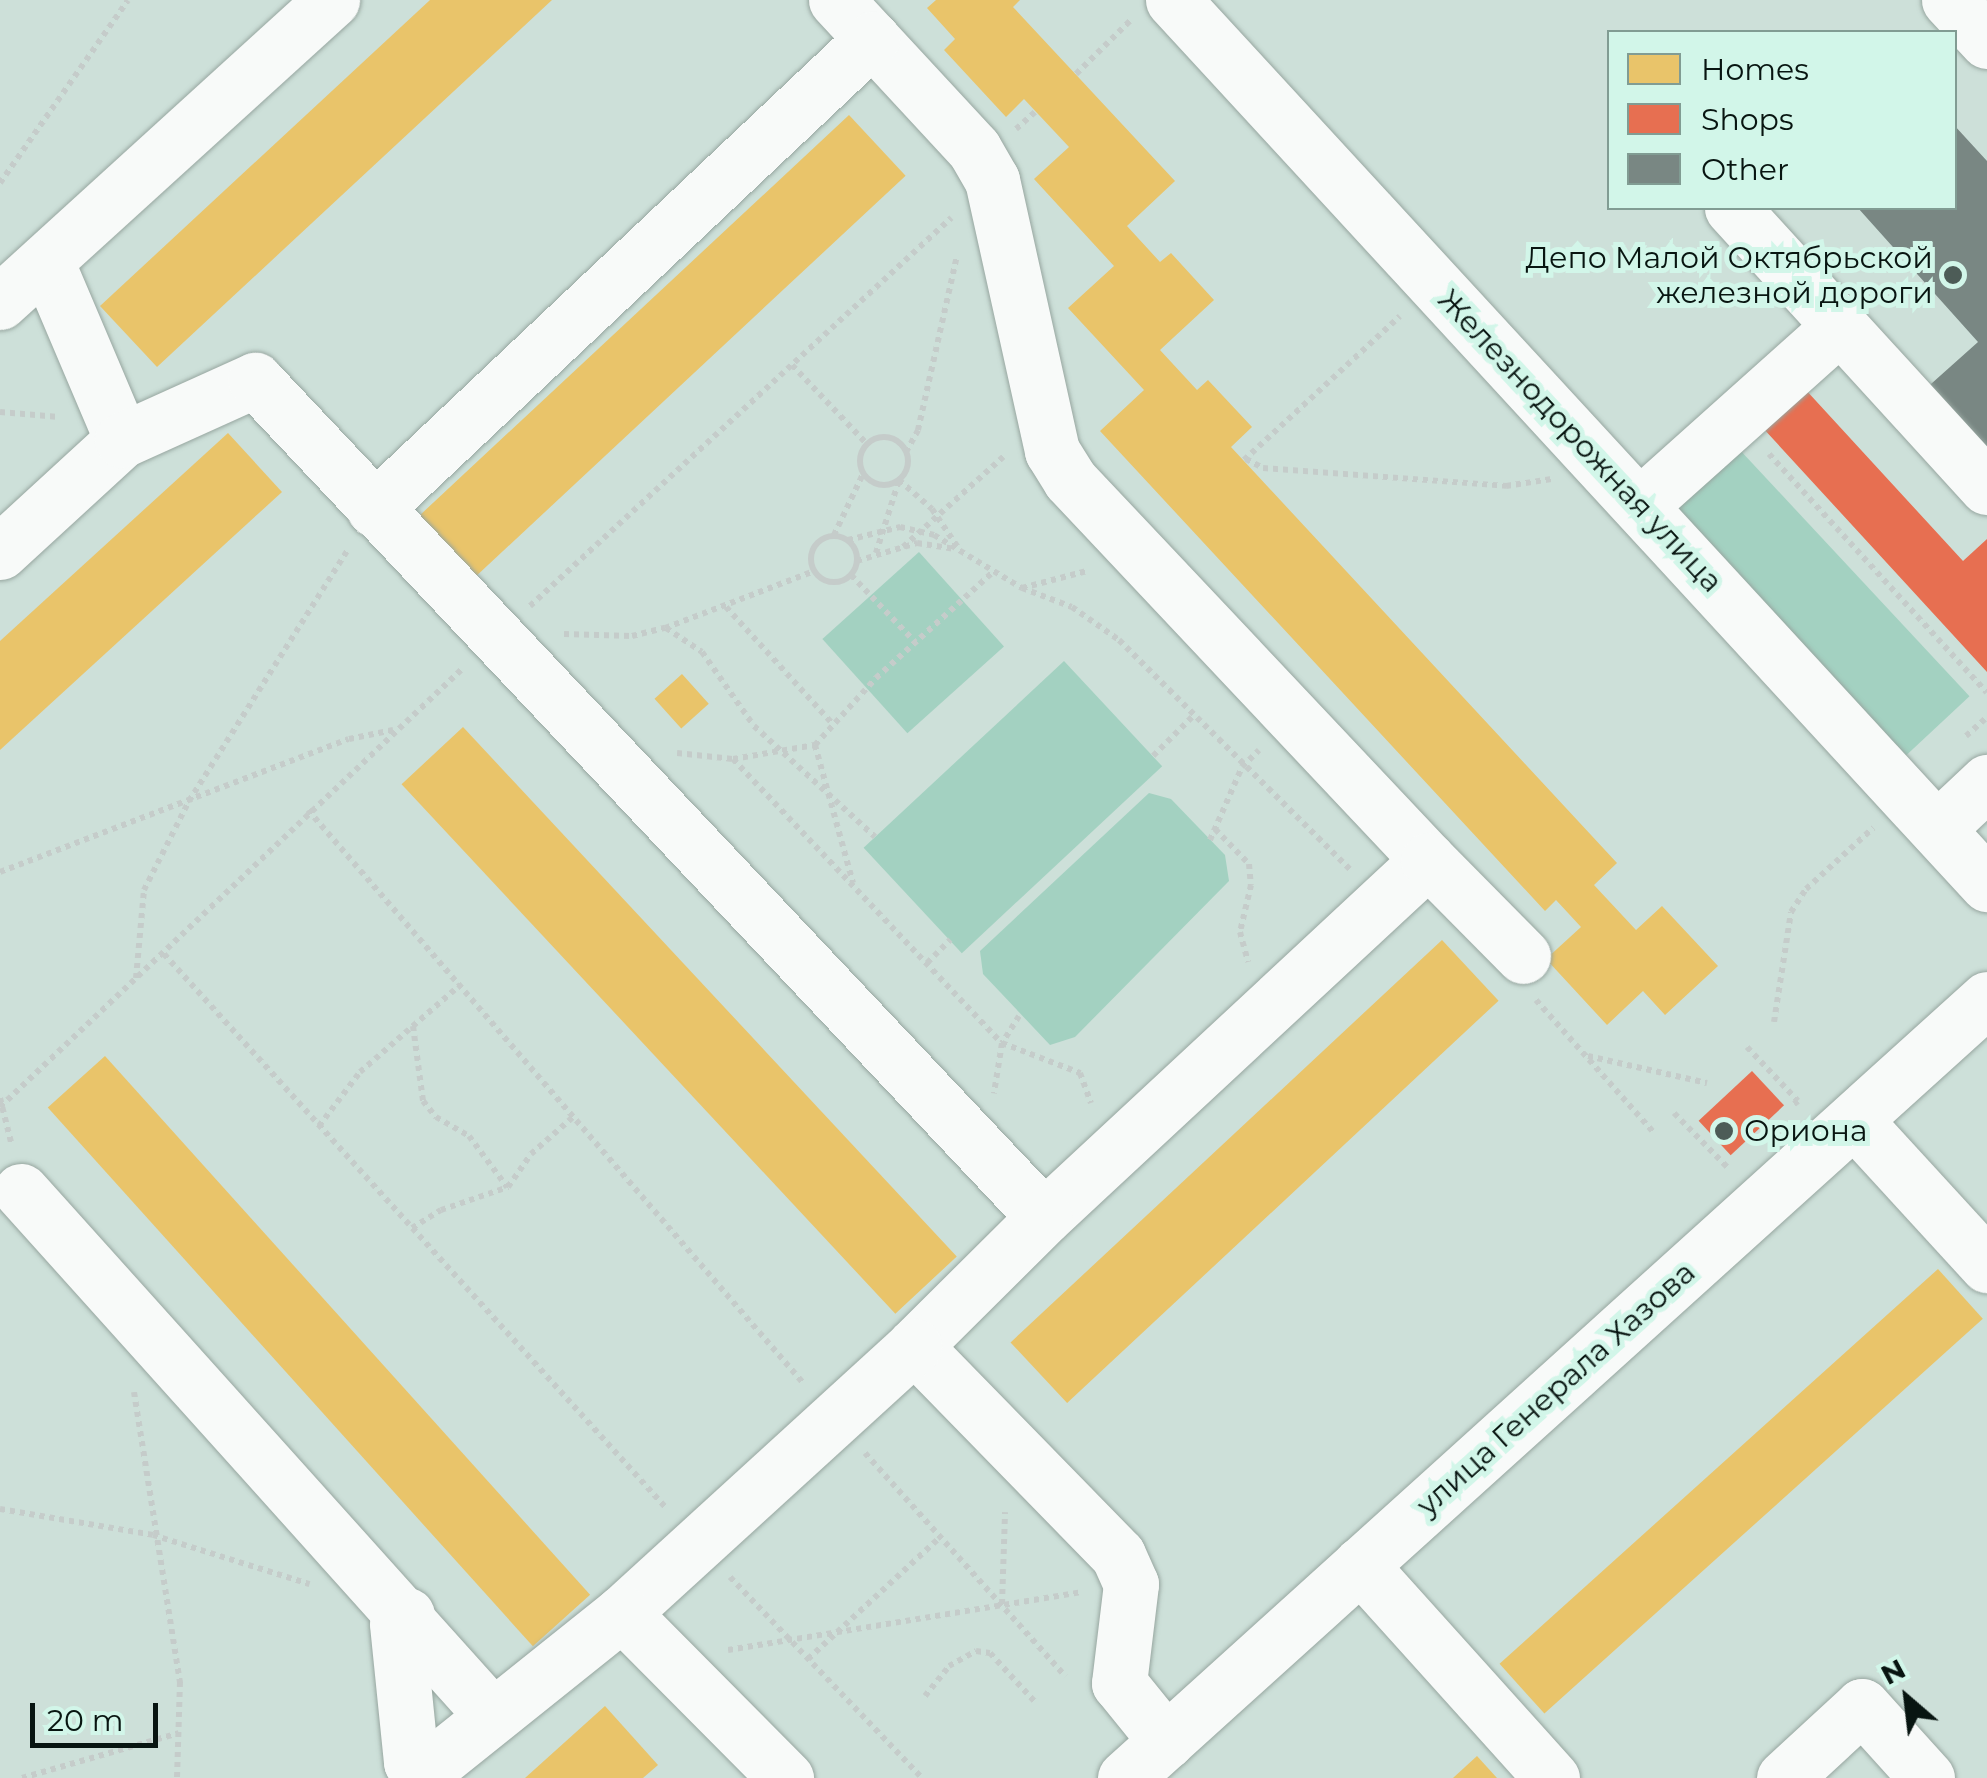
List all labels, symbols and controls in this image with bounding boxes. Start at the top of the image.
legend [1607,30,1957,210]
text: Homes [1701,51,1809,88]
text: Shops [1701,101,1794,138]
text: Other [1701,151,1789,188]
place label: Депо Малой Октябрьской железной дороги [1526,240,1933,310]
marker: Депо Малой Октябрьской железной дороги [1942,264,1964,286]
street label: Железнодорожная улица [1430,282,1730,600]
place label: Ориона [1744,1113,1868,1149]
marker: Ориона [1713,1120,1735,1142]
street label: улица Генерала Хазова [1409,1255,1703,1523]
north arrow [1857,1648,1957,1748]
text: N [1875,1651,1911,1692]
scale bar [35,1683,162,1745]
text: 20 m [47,1702,124,1739]

